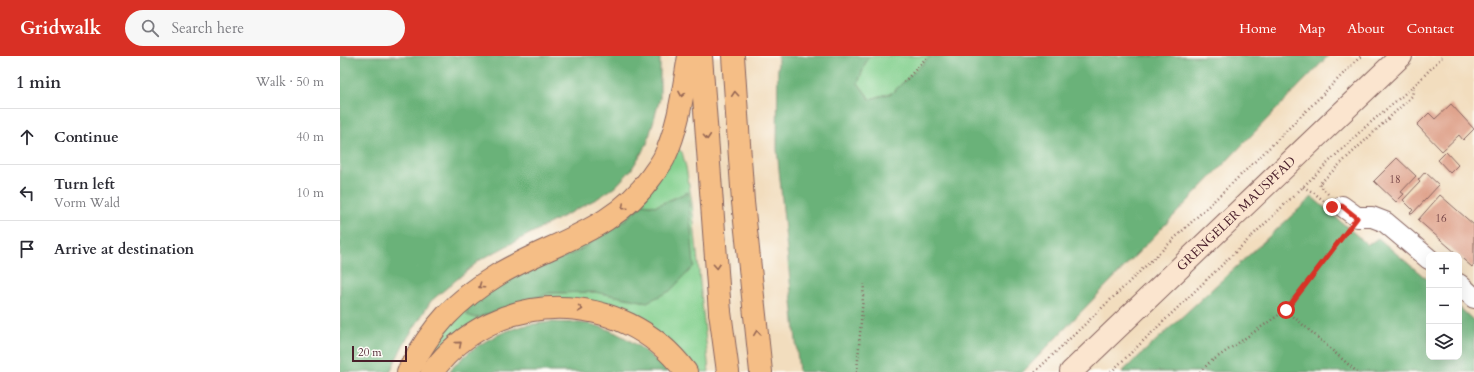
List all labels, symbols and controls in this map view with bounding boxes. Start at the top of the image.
search box [125,10,405,46]
text: Gridwalk [20,15,101,41]
icon: search [139,17,161,39]
text: Search here [171,18,244,38]
text: Home [1239,19,1277,38]
text: Map [1299,19,1325,38]
text: About [1347,19,1384,38]
text: Contact [1406,19,1454,38]
text: 1 min [16,71,61,94]
text: Walk · 50 m [256,73,324,91]
one-way arrow [678,91,687,97]
one-way arrow [731,91,740,97]
icon: ahead [16,126,38,148]
text: Continue [54,127,119,147]
text: 40 m [296,128,324,146]
one-way arrow [703,134,712,140]
street label: GRENGELER MAUSPFAD [1173,152,1300,275]
house number: 18 [1389,172,1401,187]
text: Turn left [54,174,115,194]
icon: left [16,182,38,204]
text: 10 m [296,184,324,202]
text: Vorm Wald [54,194,120,212]
route end [1323,198,1341,216]
one-way arrow [621,202,629,210]
house number: 16 [1435,211,1447,226]
icon: arrive [16,238,38,260]
text: Arrive at destination [54,239,194,259]
map controls [1426,252,1462,360]
button: + [1426,252,1462,288]
one-way arrow [713,263,722,269]
one-way arrow [478,281,485,289]
button: − [1426,288,1462,324]
route start [1277,301,1295,319]
one-way arrow [577,304,583,313]
button: layers [1426,324,1462,360]
one-way arrow [752,330,761,336]
one-way arrow [454,341,462,348]
scale bar [352,344,407,363]
text: 20 m [358,345,382,360]

